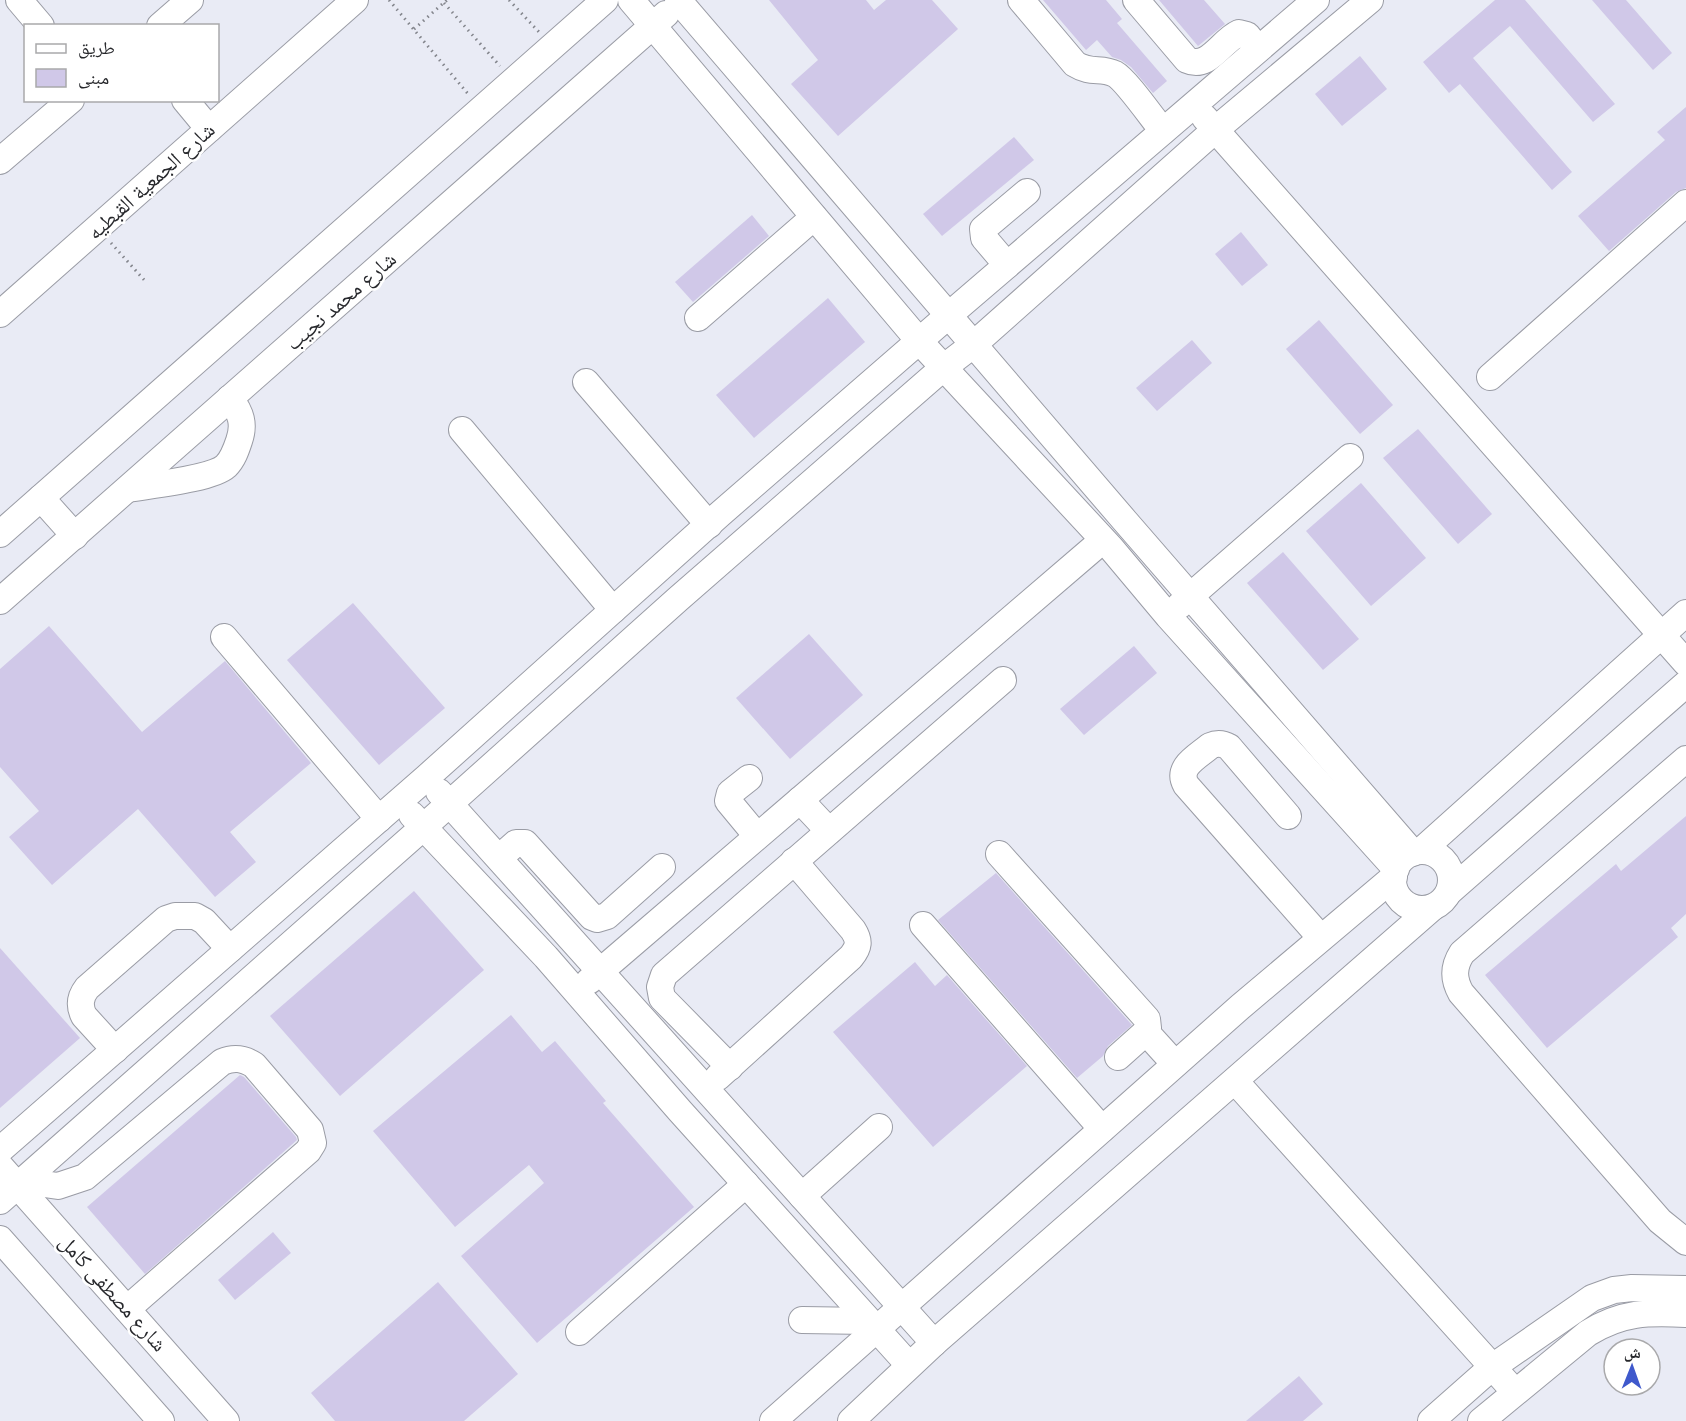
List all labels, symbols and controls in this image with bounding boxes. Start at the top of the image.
legend [24,24,219,102]
text: طريق [78,37,115,59]
text: مبنى [78,67,109,89]
street label: شارع الجمعية القبطيه [82,117,220,245]
street label: شارع محمد نجيب [281,246,401,356]
street label: شارع مصطفى كامل [54,1229,172,1357]
north arrow [1602,1337,1662,1397]
text: ش [1624,1343,1641,1362]

